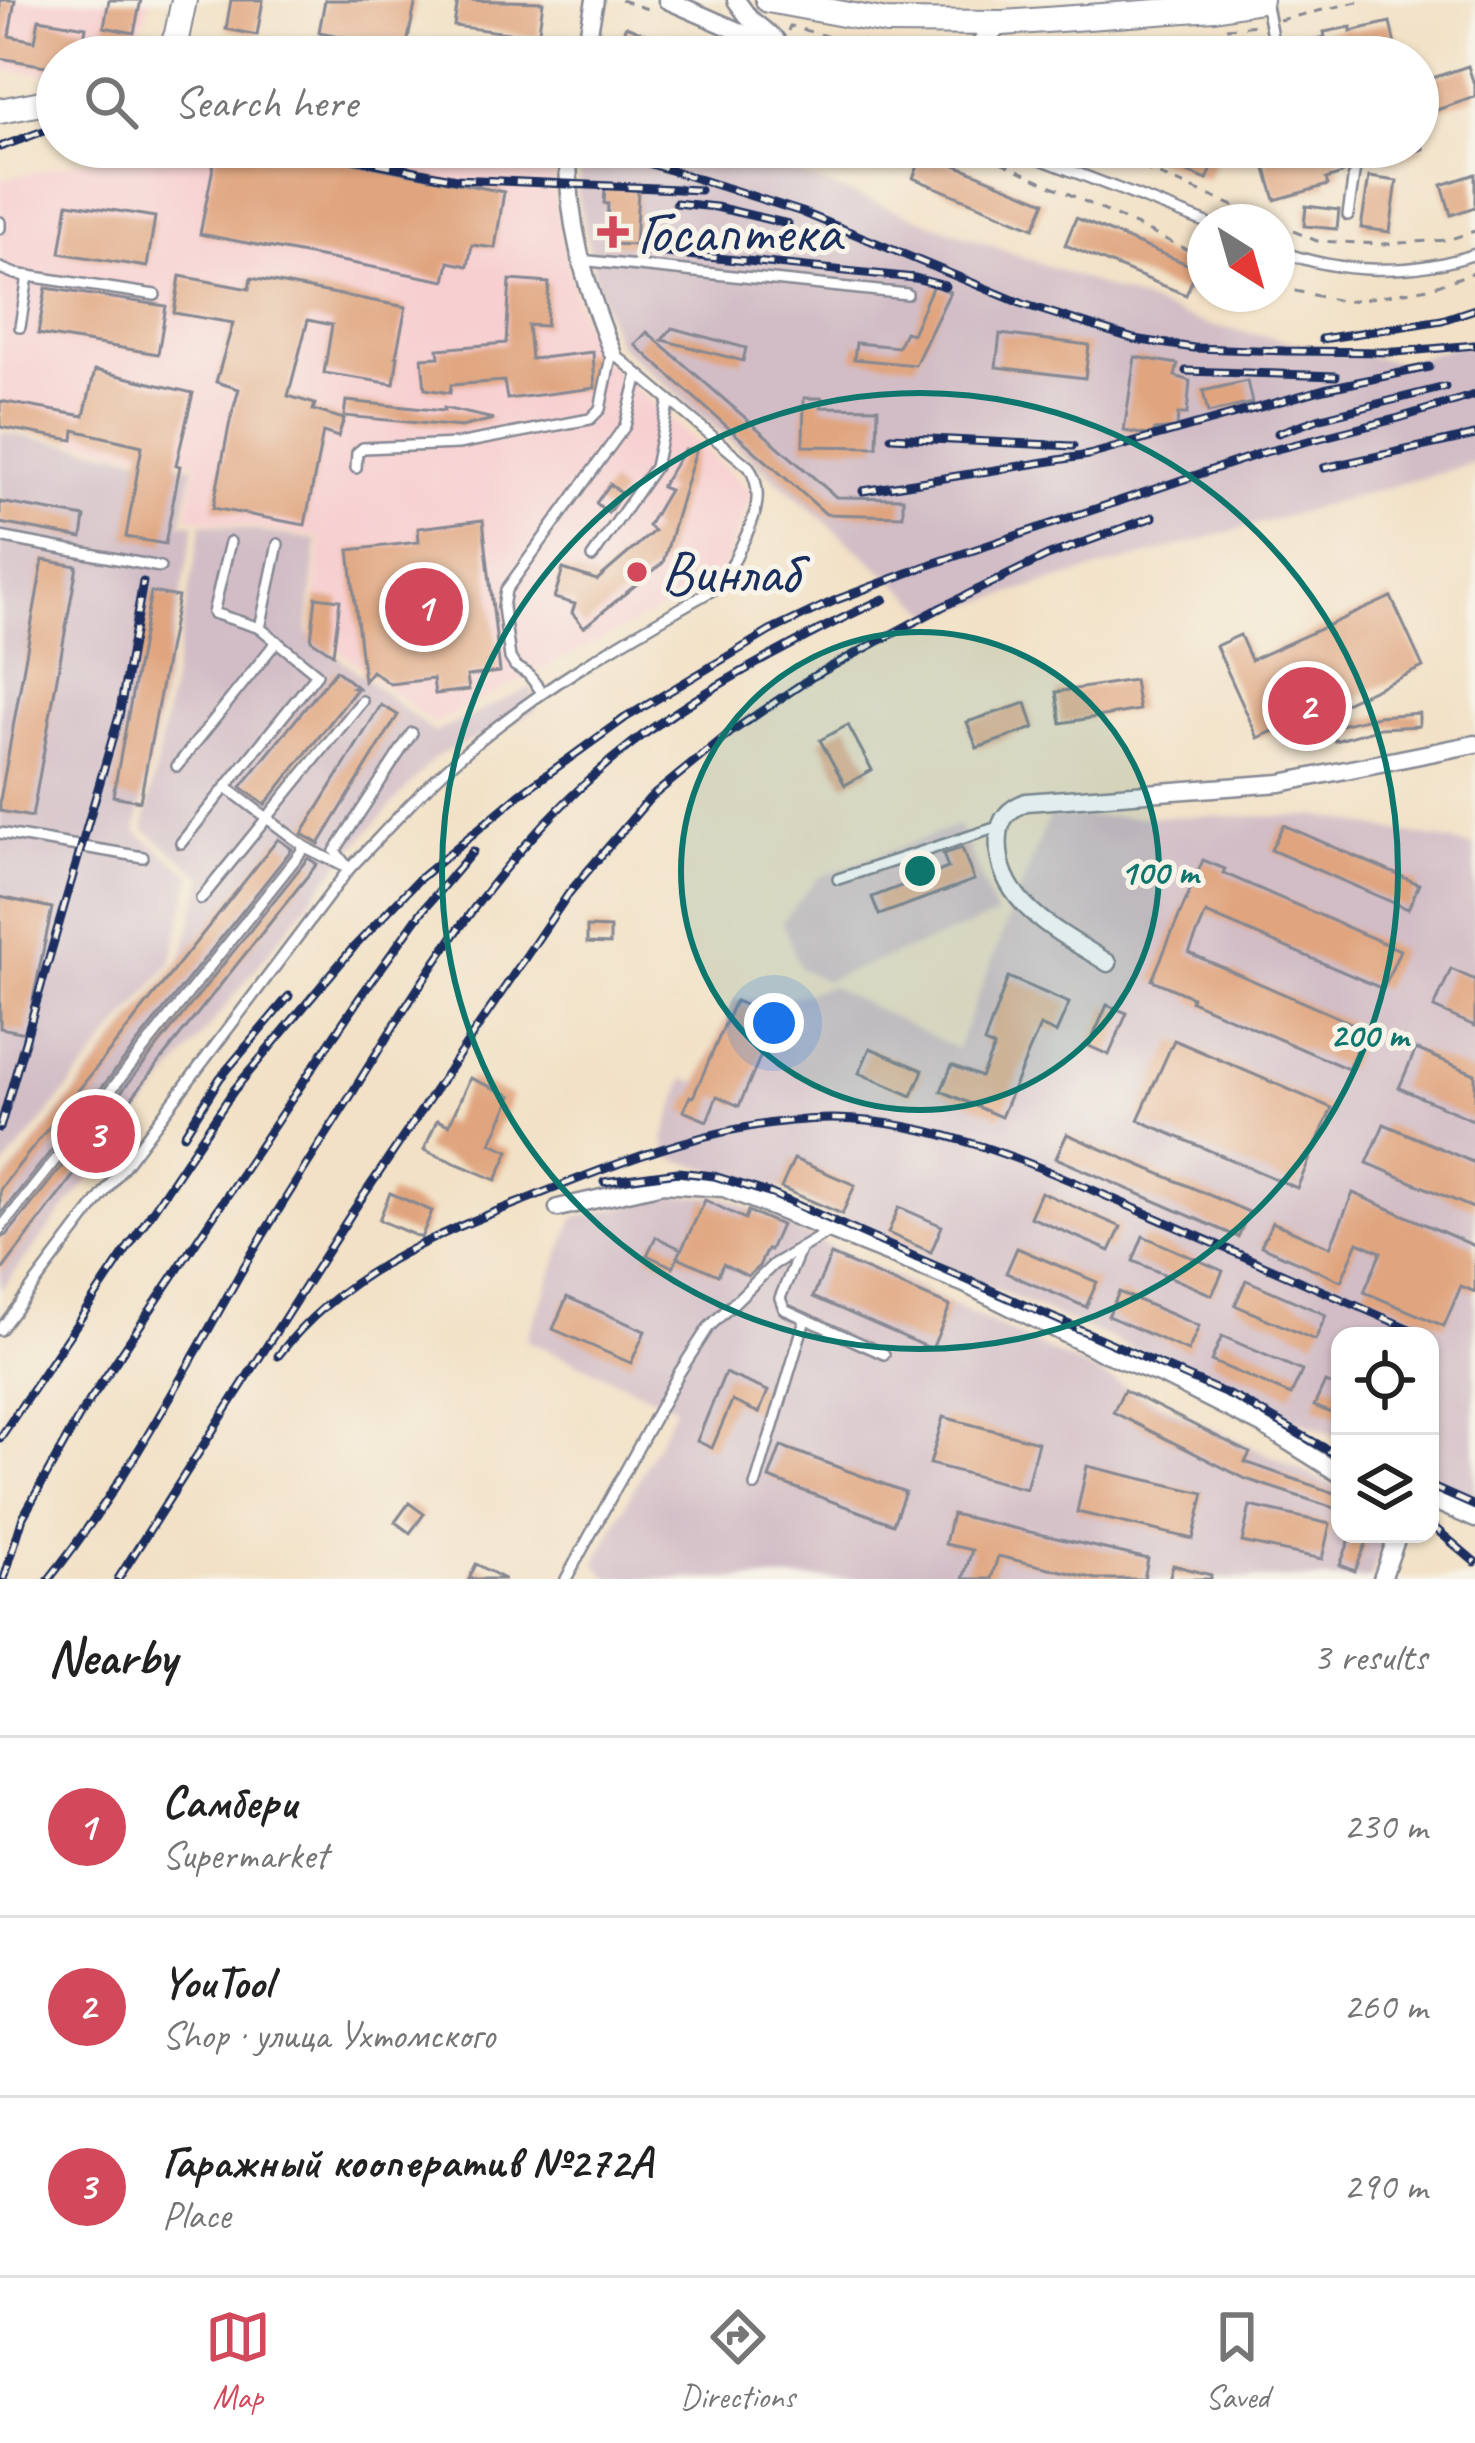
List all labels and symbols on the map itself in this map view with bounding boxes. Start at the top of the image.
place label: Госаптека [637,194,845,270]
north arrow [1187,204,1295,312]
marker: Госаптека [600,219,626,245]
place label: Винлаб [661,534,811,610]
marker: Винлаб [624,559,650,585]
pin: 1 [385,562,463,652]
pin: 2 [1268,661,1346,751]
text: 100 m [1120,849,1201,895]
centre of rings [899,850,941,892]
your location [744,993,804,1053]
text: 200 m [1330,1012,1411,1058]
pin: 3 [57,1089,135,1179]

